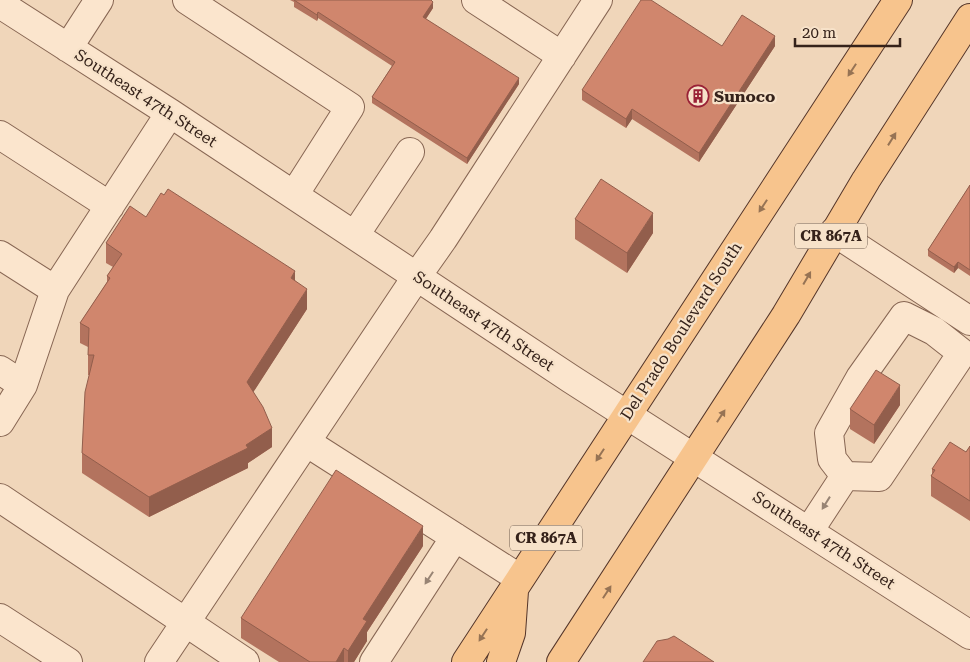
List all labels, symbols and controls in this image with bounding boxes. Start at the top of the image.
scale bar [795,15,900,47]
text: 20 m [802,24,837,42]
street label: Southeast 47th Street [71,45,221,151]
one-way arrow [847,64,857,77]
building icon: Sunoco [686,84,710,108]
place label: Sunoco [714,87,775,106]
one-way arrow [887,132,896,146]
one-way arrow [758,199,767,213]
road number: CR 867A [795,224,867,248]
street label: Del Prado Boulevard South [616,238,746,424]
street label: Southeast 47th Street [410,267,558,375]
one-way arrow [803,271,812,285]
one-way arrow [717,409,726,422]
one-way arrow [595,448,605,461]
street label: Southeast 47th Street [749,487,899,593]
one-way arrow [821,496,831,509]
road number: CR 867A [510,526,582,550]
one-way arrow [424,571,434,585]
one-way arrow [602,585,612,599]
one-way arrow [479,629,488,642]

